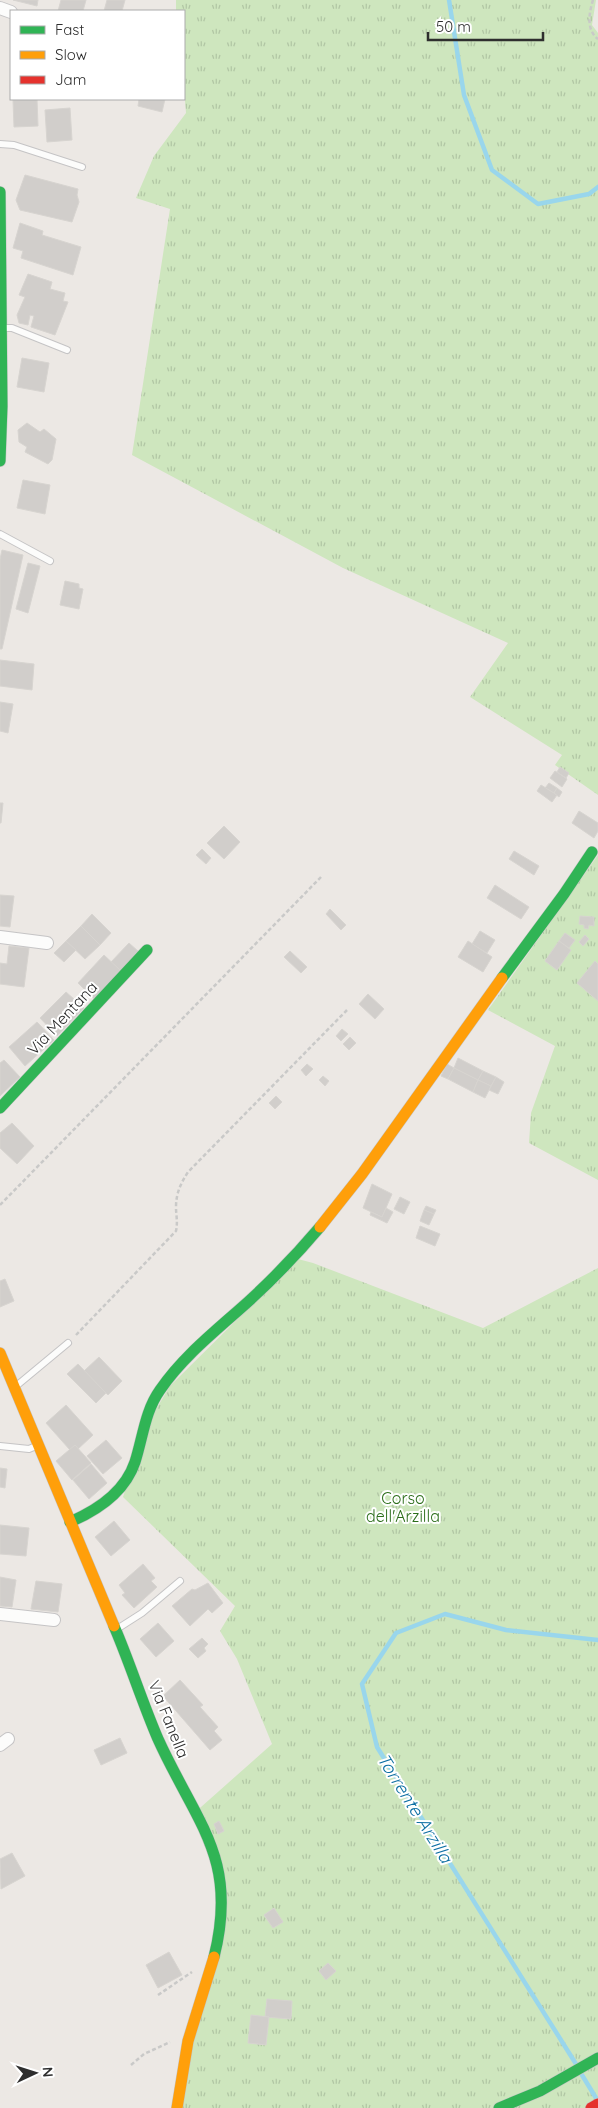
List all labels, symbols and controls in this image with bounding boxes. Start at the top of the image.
legend [10,10,185,100]
scale bar [428,10,543,42]
text: 50 m [436,17,471,36]
text: Fast [55,20,84,39]
text: Slow [55,45,87,64]
text: Jam [55,70,86,89]
street label: Via Mentana [23,977,101,1059]
park label: Corso dell'Arzilla [366,1488,440,1526]
street label: Via Fanella [144,1677,194,1761]
water label: Torrente Arzilla [372,1749,458,1868]
north arrow [10,2048,60,2098]
text: N [39,2066,57,2078]

